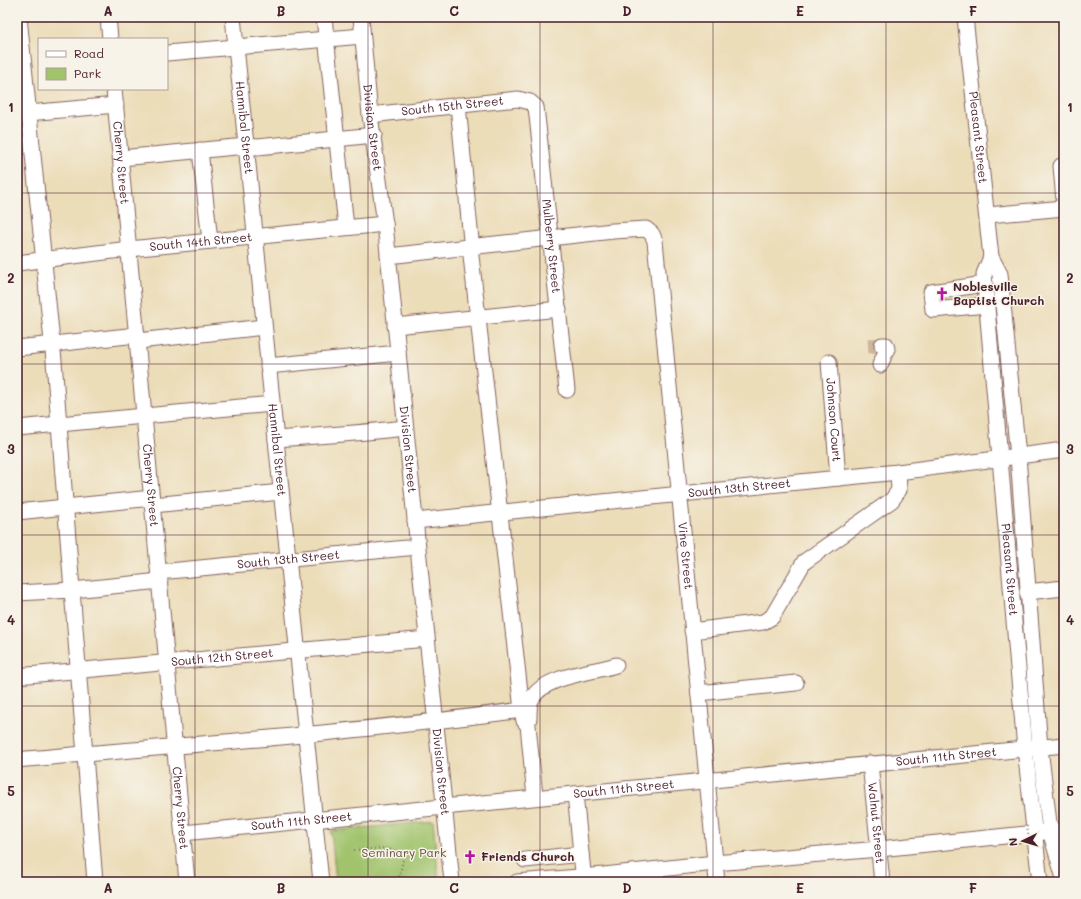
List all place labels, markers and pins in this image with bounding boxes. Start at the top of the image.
place label: Noblesville Baptist Church [953,278,1044,308]
church icon: Noblesville Baptist Church [934,286,950,302]
place label: Friends Church [481,848,574,864]
church icon: Friends Church [462,849,478,865]

